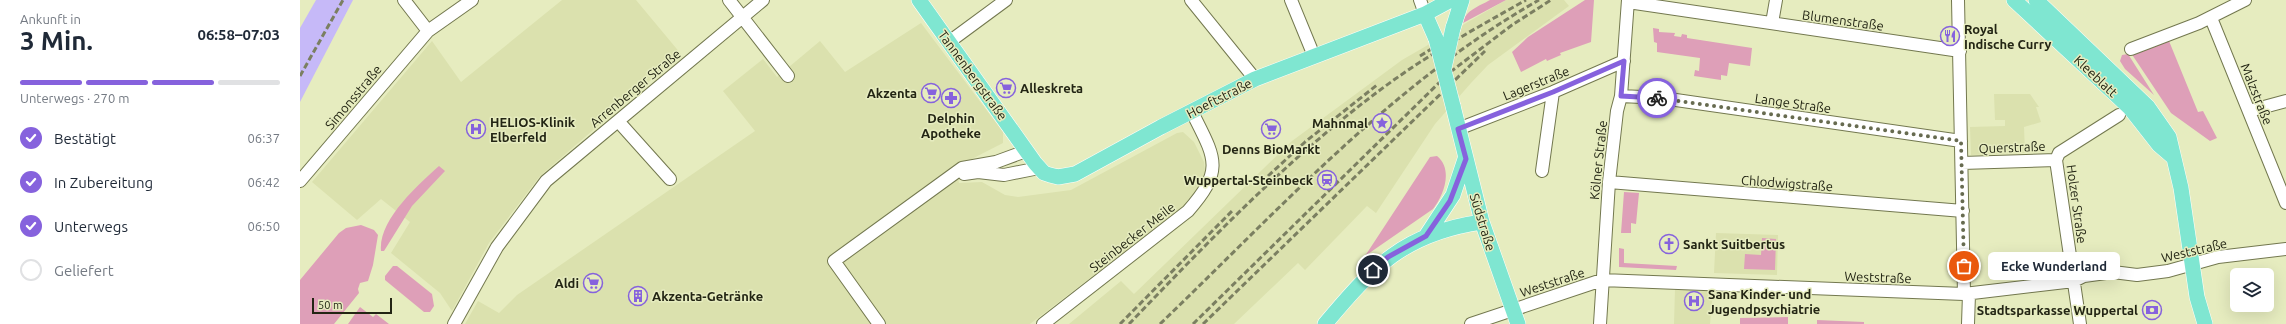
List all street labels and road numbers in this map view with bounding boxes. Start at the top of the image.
street label: Blumenstraße [1801,7,1885,33]
street label: Tannenbergstraße [936,27,1010,123]
street label: Arrenberger Straße [587,46,683,130]
street label: Kleeblatt [2072,53,2120,99]
street label: Malzstraße [2238,61,2276,127]
street label: Simonsstraße [322,62,384,132]
street label: Lagerstraße [1501,63,1571,103]
street label: Hoeftstraße [1184,76,1254,120]
street label: Lange Straße [1754,91,1832,115]
street label: Kölner Straße [1587,120,1609,200]
street label: Querstraße [1978,139,2046,156]
street label: Holzer Straße [2065,164,2089,244]
street label: Chlodwigstraße [1741,173,1833,193]
street label: Südstraße [1468,192,1498,252]
street label: Steinbecker Meile [1087,199,1177,275]
street label: Weststraße [2160,236,2228,264]
street label: Weststraße [1518,265,1586,299]
street label: Weststraße [1844,269,1912,285]

